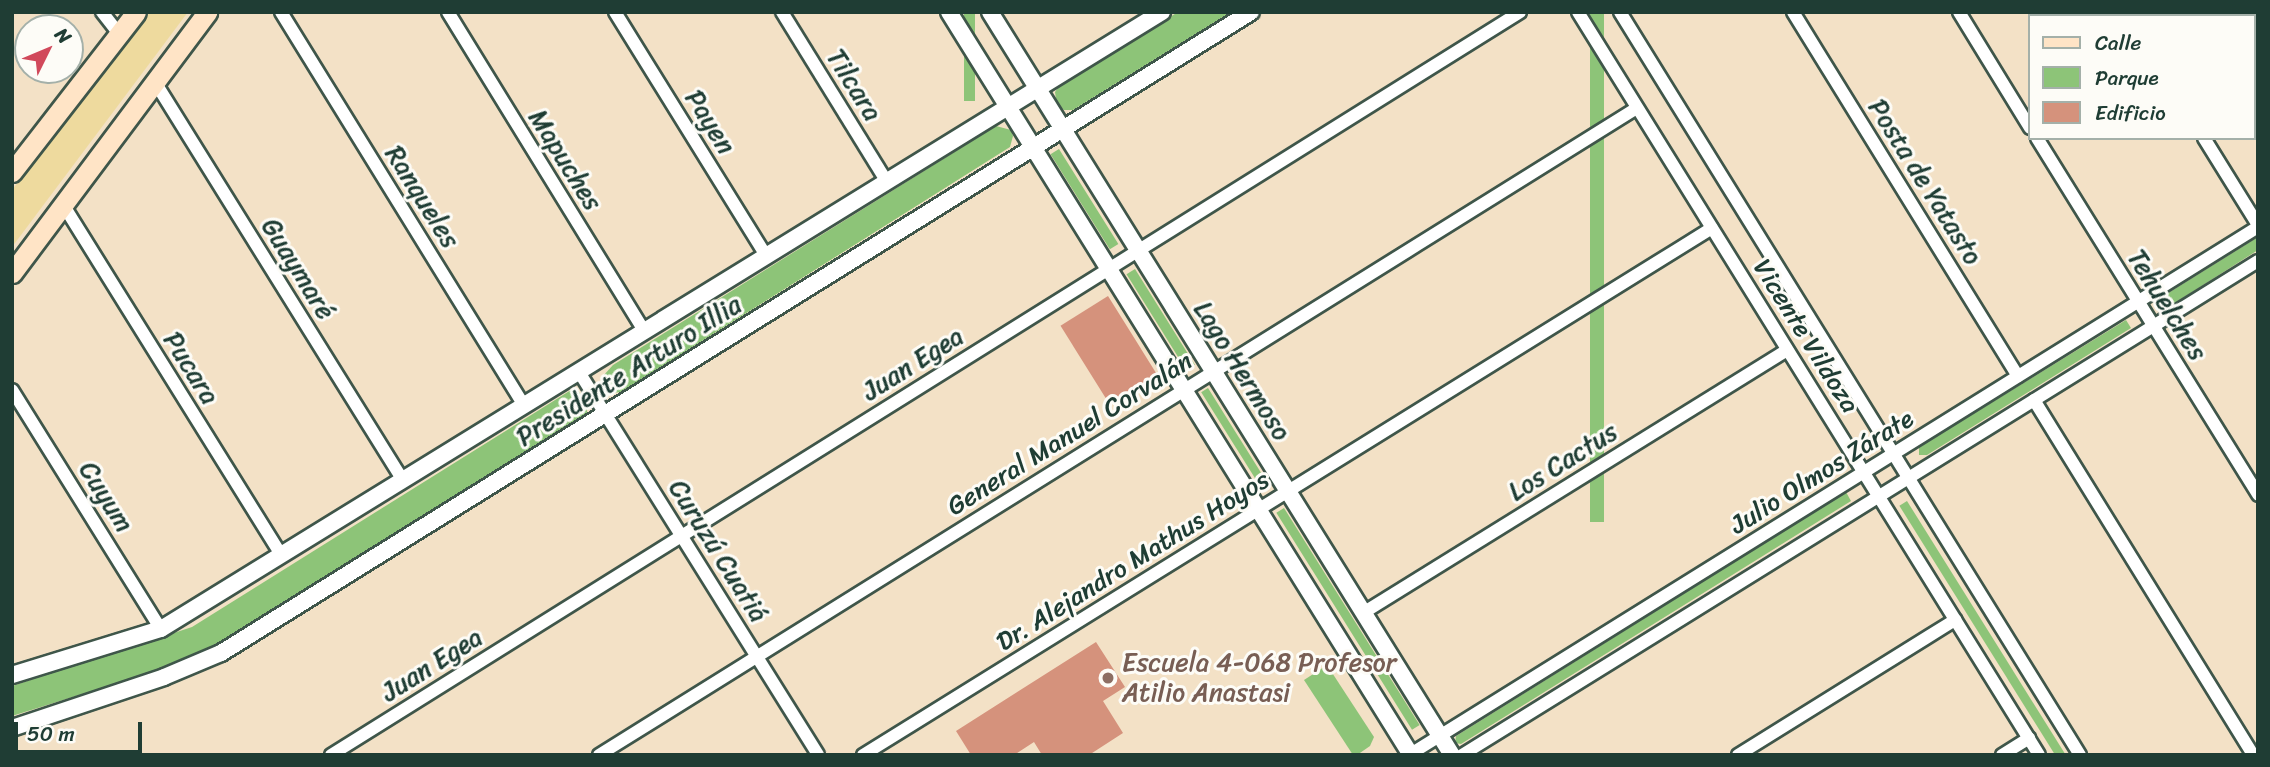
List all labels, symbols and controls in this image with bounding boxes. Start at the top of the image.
north arrow [14,14,84,84]
legend [2028,14,2256,140]
text: N [47,20,80,52]
text: Calle [2095,24,2141,62]
street label: Tilcara [820,43,888,127]
text: Parque [2095,59,2159,97]
street label: Payen [678,84,742,160]
street label: Posta de Yatasto [1861,93,1989,271]
text: Edificio [2095,94,2166,132]
street label: Mapuches [522,104,608,216]
street label: Ranqueles [378,140,466,254]
street label: Guaymaré [255,213,341,325]
street label: Tehuelches [2121,244,2213,366]
street label: Vicente Vildoza [1746,253,1866,419]
street label: Presidente Arturo Illia [511,289,747,453]
street label: Lago Hermoso [1187,296,1297,446]
street label: Juan Egea [856,321,970,407]
street label: Pucara [157,326,225,410]
street label: General Manuel Corvalán [942,346,1198,522]
street label: Julio Olmos Zárate [1724,403,1920,541]
street label: Los Cactus [1503,416,1623,508]
street label: Cuyum [72,456,140,538]
street label: Dr. Alejandro Mathus Hoyos [990,464,1276,658]
street label: Curuzú Cuatiá [662,474,774,628]
street label: Juan Egea [375,622,489,708]
place label: Escuela 4-068 Profesor Atilio Anastasi [1122,647,1396,708]
marker: Escuela 4-068 Profesor Atilio Anastasi [1100,670,1116,686]
scale bar [18,708,145,752]
text: 50 m [27,715,75,753]

